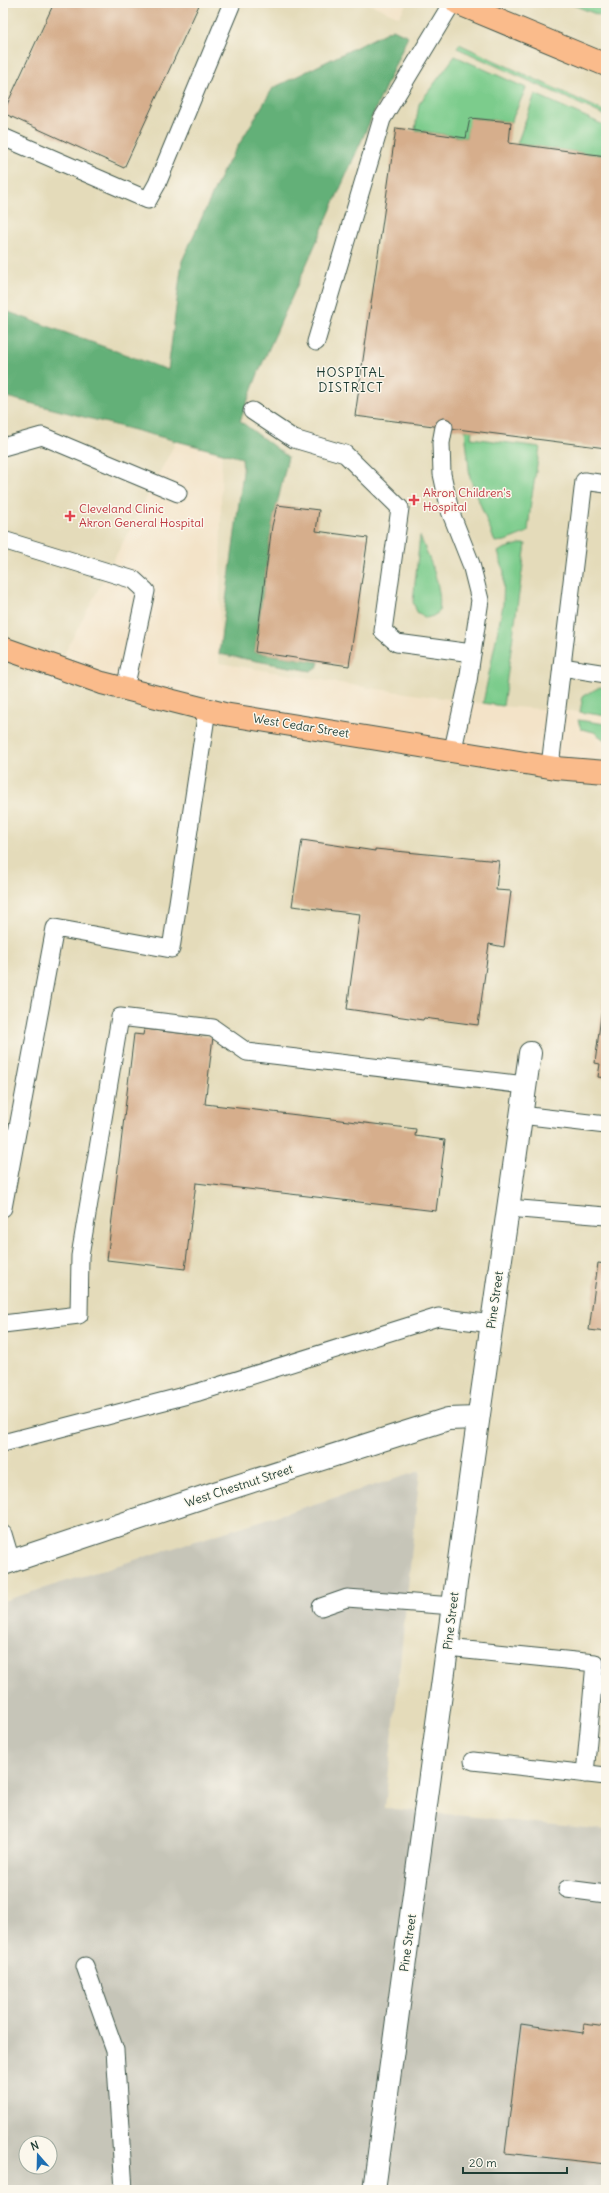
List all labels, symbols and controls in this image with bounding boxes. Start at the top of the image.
district label: HOSPITAL DISTRICT [316,364,386,396]
place label: Akron Children's Hospital [423,485,511,514]
marker: Akron Children's Hospital [408,494,420,506]
place label: Cleveland Clinic Akron General Hospital [79,501,204,530]
marker: Cleveland Clinic Akron General Hospital [64,510,76,522]
street label: West Cedar Street [252,711,350,741]
street label: Pine Street [483,1270,506,1330]
street label: West Chestnut Street [183,1461,295,1510]
street label: Pine Street [440,1591,461,1651]
street label: Pine Street [396,1913,419,1973]
north arrow [18,2135,58,2175]
text: N [29,2138,41,2153]
scale bar [463,2149,567,2175]
text: 20 m [469,2155,497,2170]

